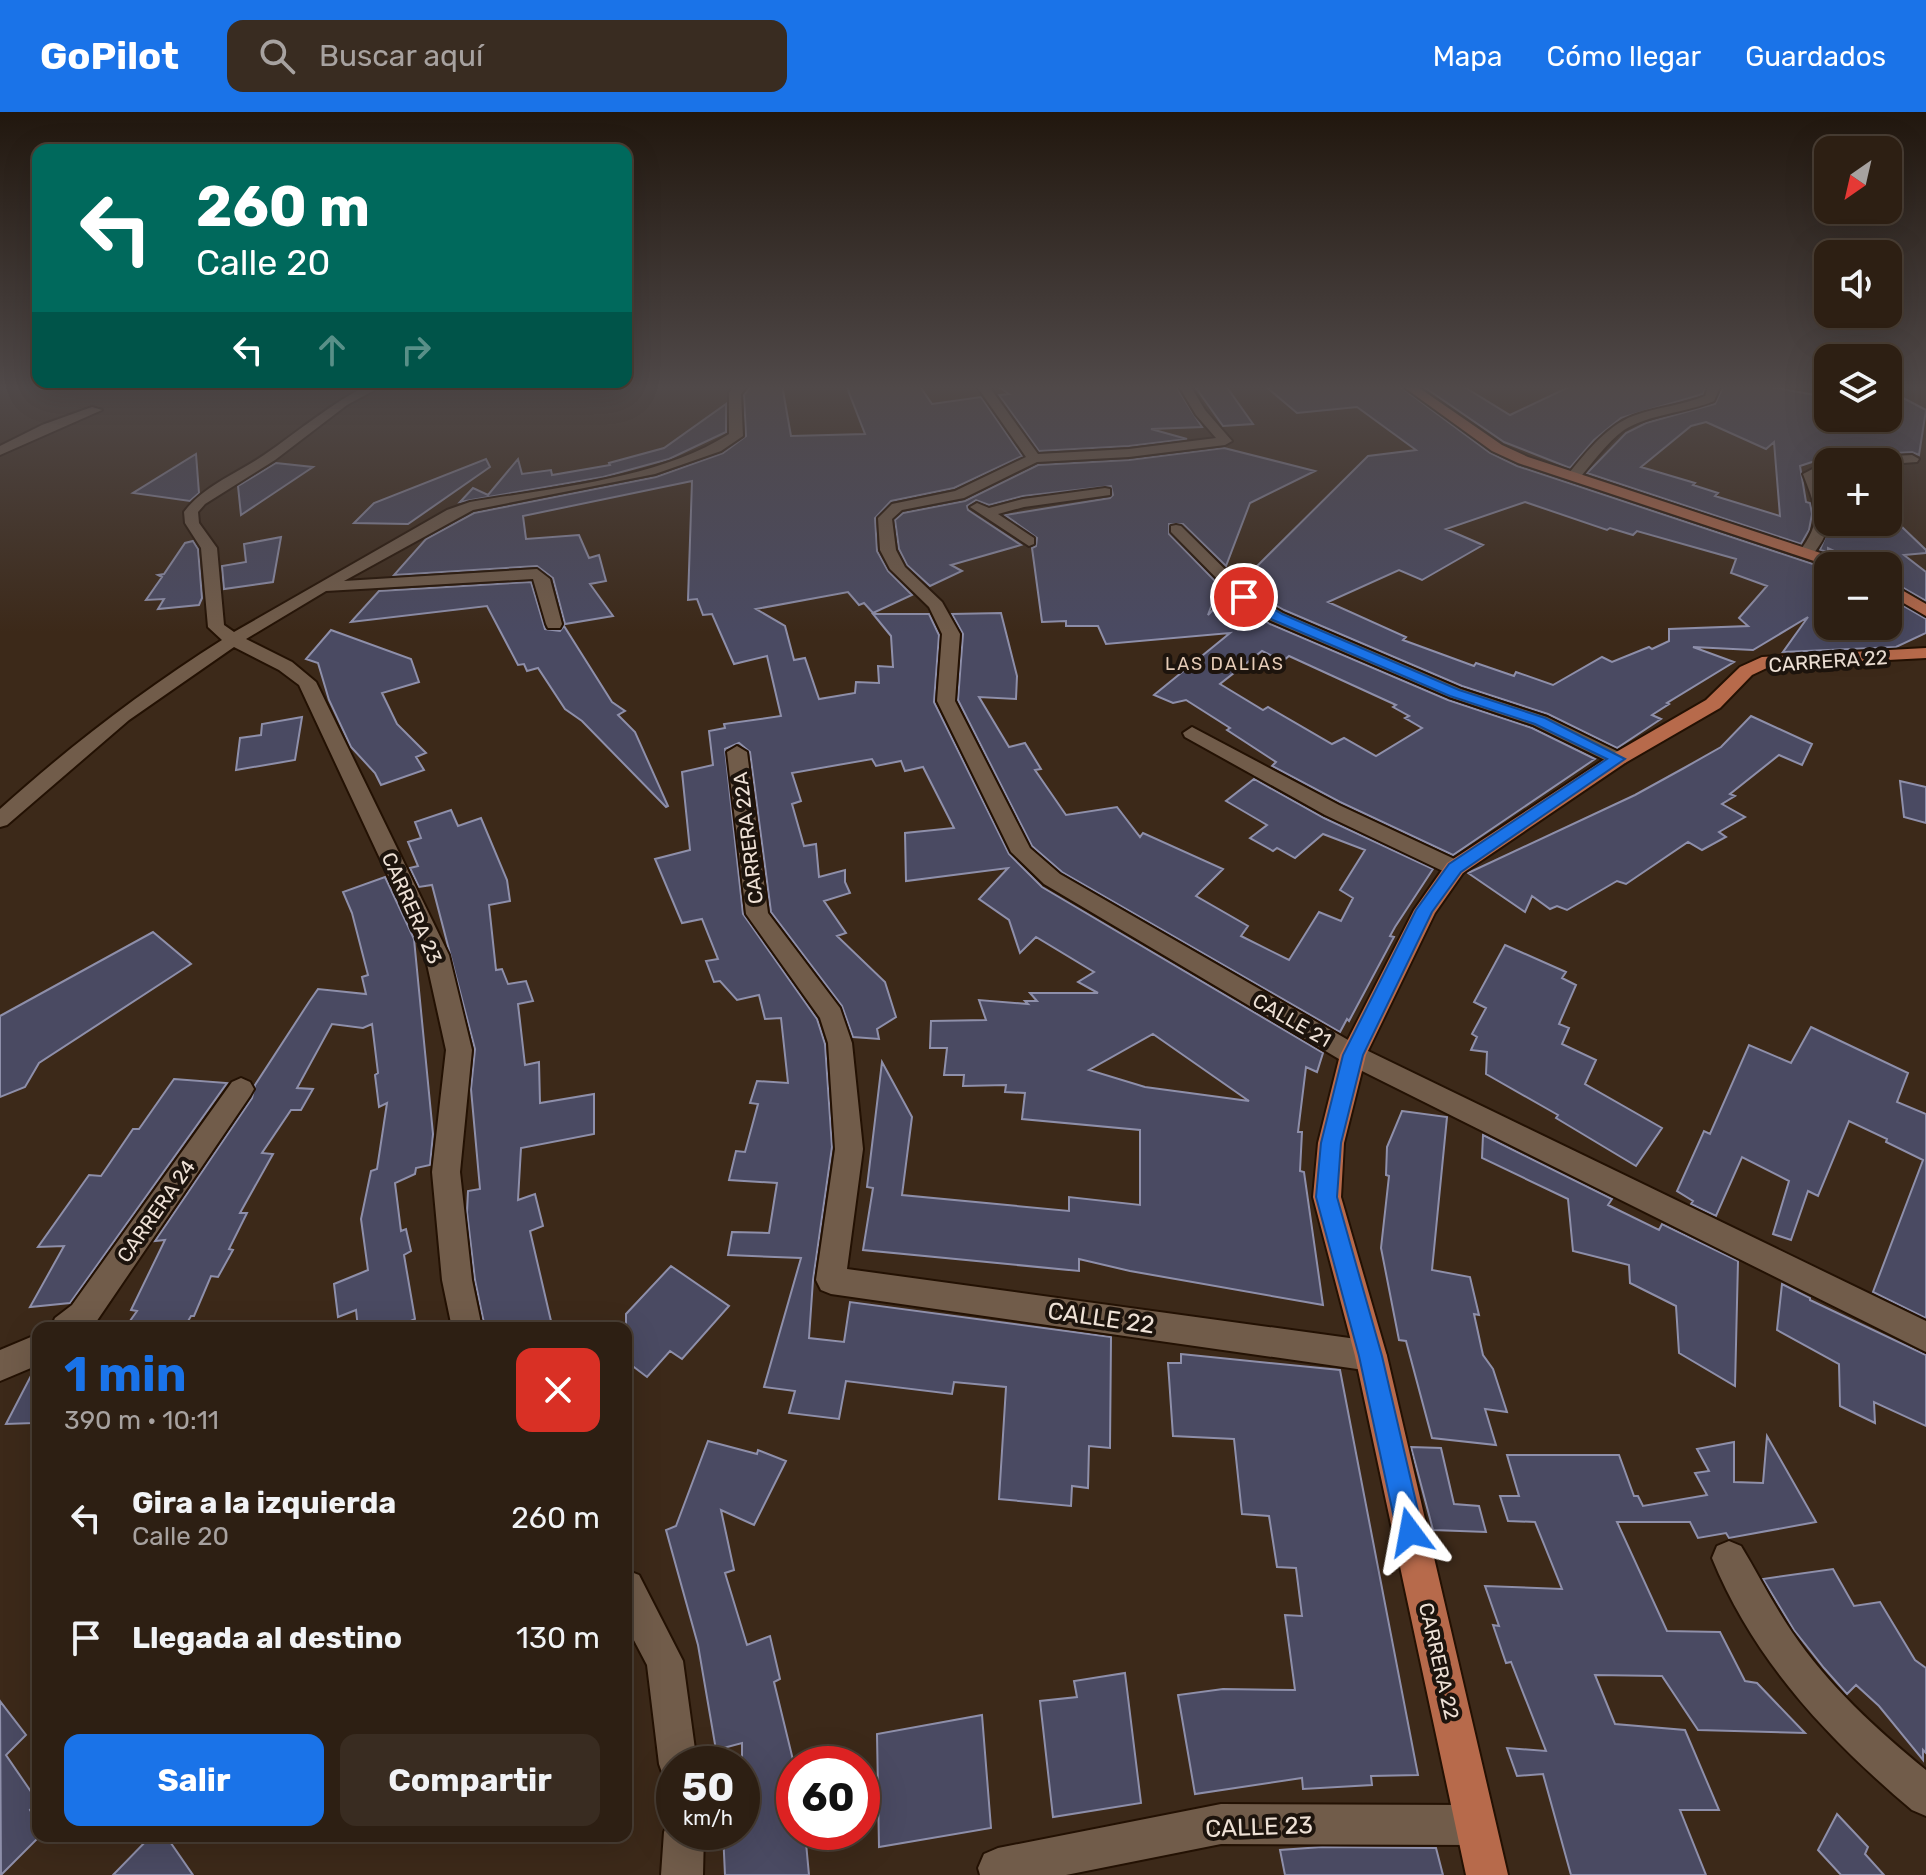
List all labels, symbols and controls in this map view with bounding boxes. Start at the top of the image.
search box [227,20,787,92]
text: GoPilot [40,33,179,79]
icon: search [255,34,299,78]
text: Buscar aquí [319,38,483,74]
text: Mapa [1433,40,1502,73]
text: Cómo llegar [1546,40,1701,73]
text: Guardados [1745,40,1886,73]
north arrow [1814,136,1902,224]
map controls [1814,136,1902,640]
text: 260 m [196,174,370,240]
icon: left [64,176,168,280]
button: sound [1814,240,1902,328]
text: Calle 20 [196,241,330,284]
icon: left [226,328,270,372]
icon: ahead [310,328,354,372]
icon: right [394,328,438,372]
button: layers [1814,344,1902,432]
button: + [1814,448,1902,536]
button: − [1814,552,1902,640]
pin [1210,563,1278,631]
icon: arrive [1222,575,1266,619]
street label: CARRERA 22 [1768,645,1888,677]
district label: LAS DALIAS [1165,653,1285,675]
street label: CARRERA 22A [728,771,768,905]
street label: CARRERA 23 [377,849,447,967]
street label: CALLE 21 [1249,988,1335,1052]
street label: CARRERA 24 [112,1155,200,1267]
street label: CALLE 22 [1046,1297,1156,1339]
text: 1 min [64,1346,187,1403]
button: close [516,1348,600,1432]
text: 390 m · 10:11 [64,1405,219,1436]
text: Gira a la izquierda [132,1485,396,1521]
position arrow [1368,1490,1452,1574]
icon: left [64,1496,108,1540]
text: 260 m [511,1500,600,1536]
text: Calle 20 [132,1521,229,1552]
street label: CARRERA 22 [1414,1600,1464,1722]
icon: arrive [64,1616,108,1660]
text: Llegada al destino [132,1620,402,1656]
text: 130 m [516,1620,600,1656]
button: Salir [64,1734,324,1826]
button: Compartir [340,1734,600,1826]
speed limit sign: 60 [776,1746,880,1850]
text: 50 [681,1764,735,1811]
text: km/h [683,1806,733,1830]
street label: CALLE 23 [1205,1811,1313,1843]

